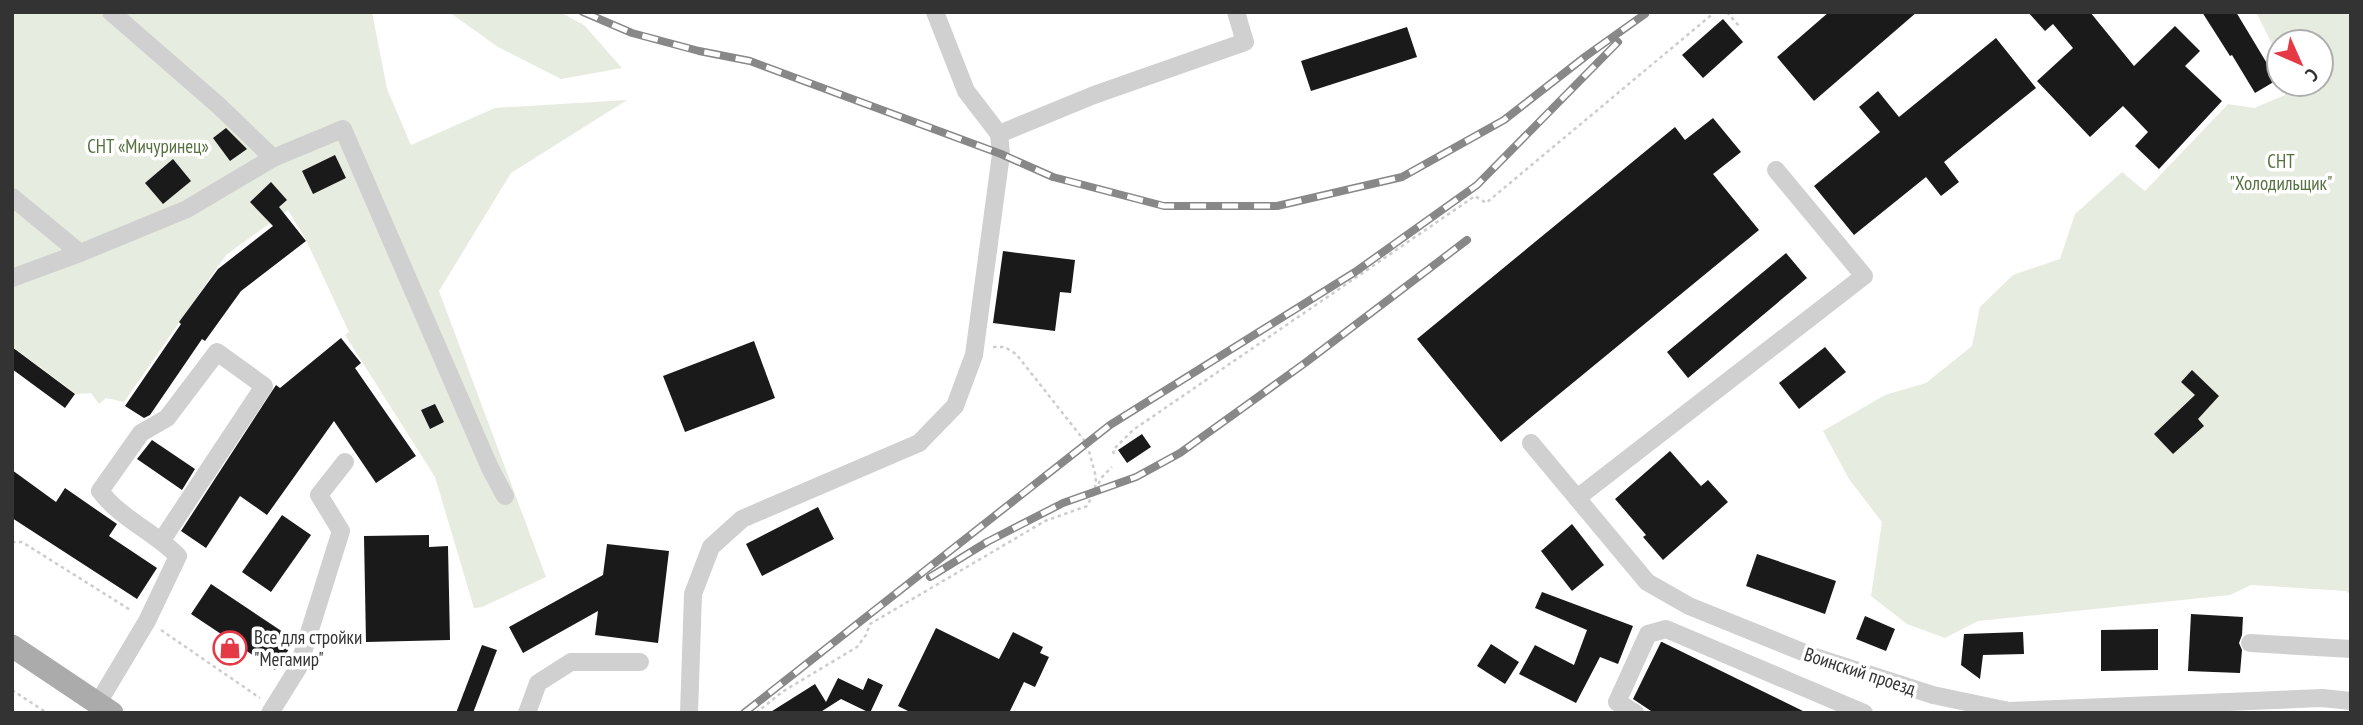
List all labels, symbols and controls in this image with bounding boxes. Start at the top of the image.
north arrow [2265,28,2335,98]
text: С [2300,63,2324,87]
park label: СНТ «Мичуринец» [87,134,209,158]
park label: СНТ "Холодильщик" [2230,149,2332,195]
place label: Все для стройки "Мегамир" [254,625,362,671]
shop icon: Все для стройки "Мегамир" [211,629,249,667]
street label: Воинский проезд [1801,642,1920,701]

